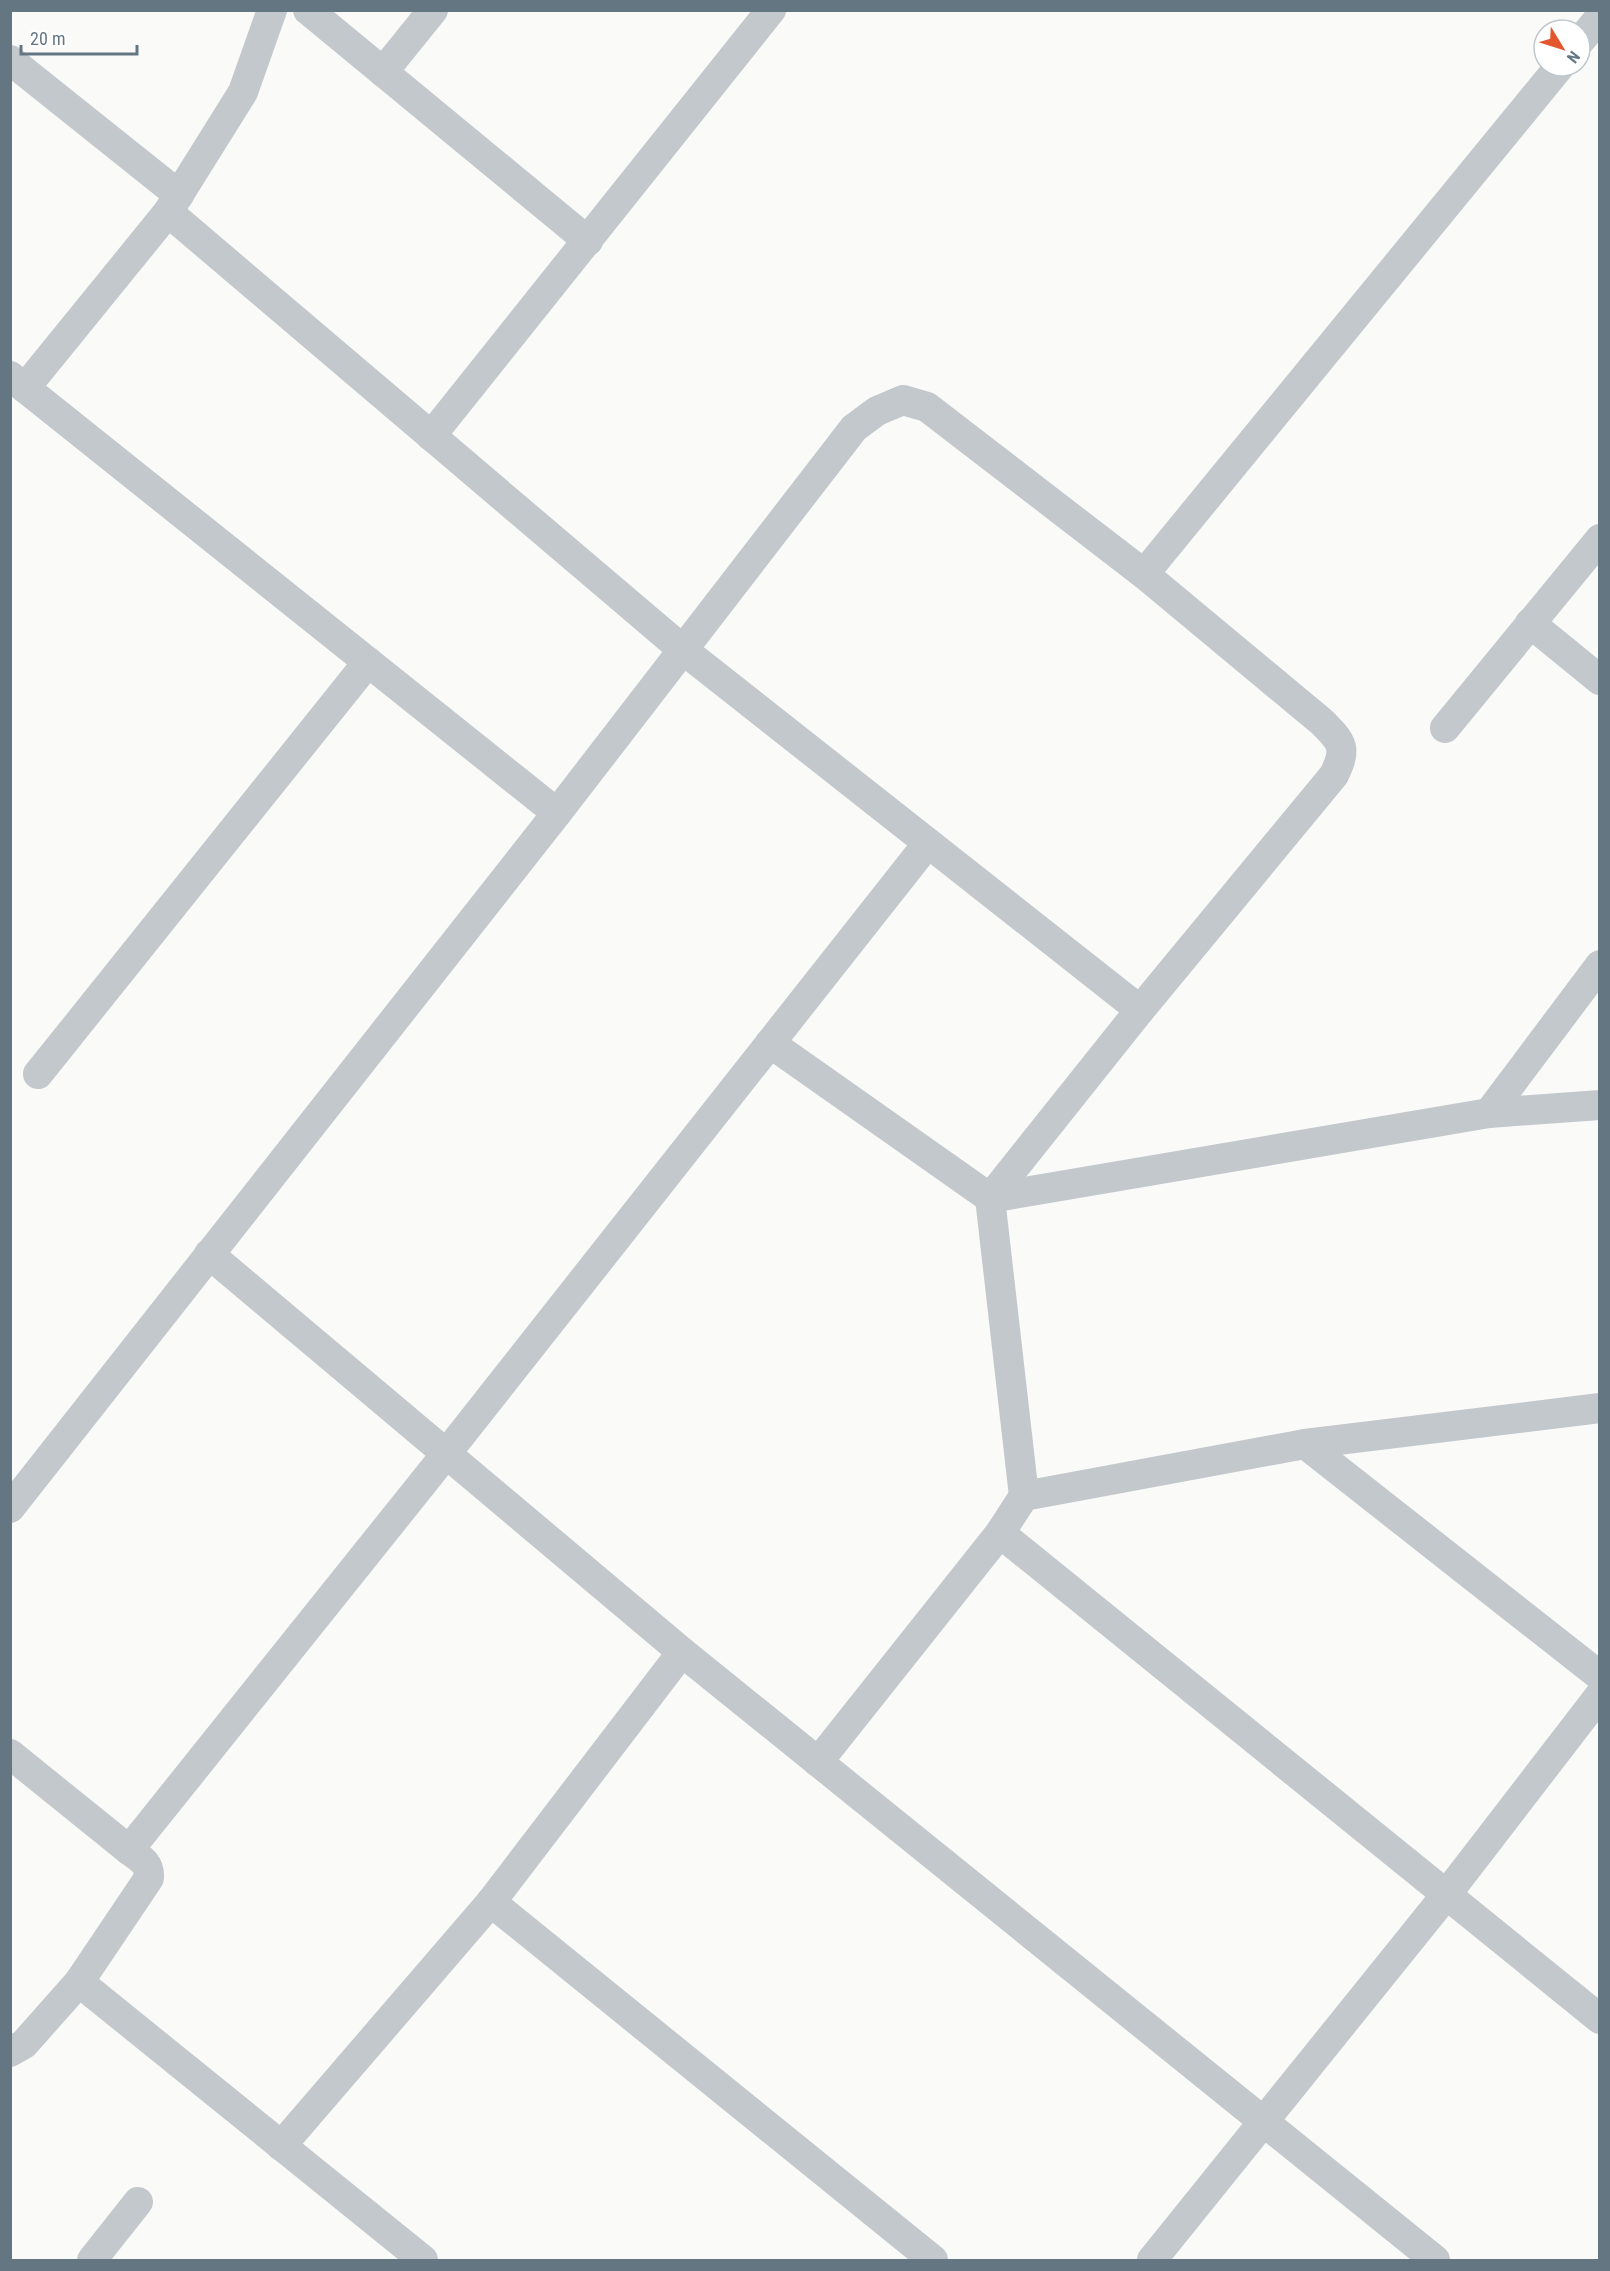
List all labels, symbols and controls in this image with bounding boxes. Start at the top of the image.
scale bar [21,18,136,56]
north arrow [1532,18,1592,78]
text: 20 m [30,28,65,49]
text: N [1563,47,1584,67]

